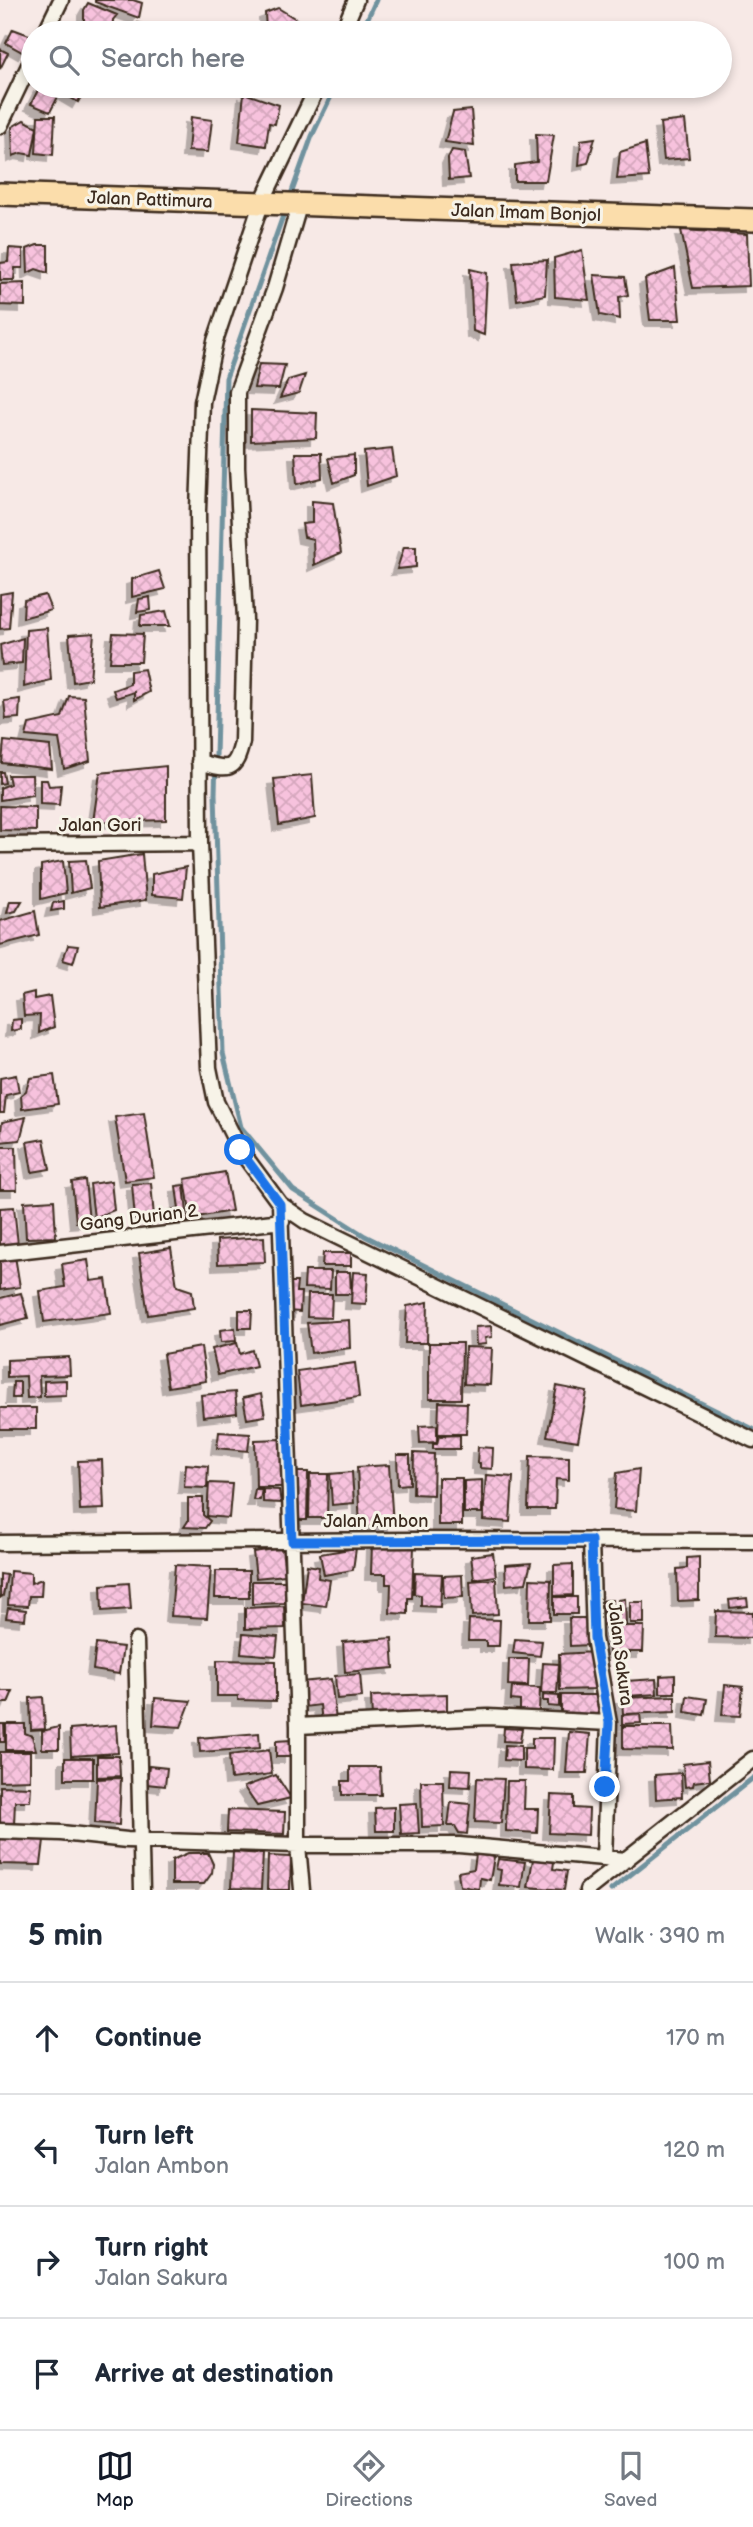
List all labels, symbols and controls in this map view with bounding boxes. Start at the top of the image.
search box [21,21,732,98]
icon: search [45,41,83,79]
text: Search here [101,44,245,75]
street label: Jalan Pattimura [87,187,213,213]
street label: Jalan Imam Bonjol [451,200,601,226]
street label: Jalan Gori [59,815,141,836]
route start [224,1134,255,1165]
street label: Gang Durian 2 [79,1200,200,1236]
street label: Jalan Ambon [324,1511,428,1532]
street label: Jalan Sakura [603,1601,637,1707]
route end [589,1771,620,1802]
text: 5 min [28,1918,103,1954]
text: Walk · 390 m [595,1922,725,1950]
icon: ahead [28,2019,66,2057]
text: Continue [95,2023,202,2054]
text: 170 m [666,2024,725,2052]
text: Turn left [95,2121,194,2152]
icon: left [28,2131,66,2169]
text: 120 m [664,2136,725,2164]
text: Jalan Ambon [95,2152,229,2180]
text: Turn right [95,2233,208,2264]
icon: right [28,2243,66,2281]
text: 100 m [664,2248,725,2276]
text: Jalan Sakura [95,2264,228,2292]
icon: arrive [28,2355,66,2393]
text: Arrive at destination [95,2359,334,2390]
tab: Map [96,2447,134,2512]
tab: Directions [325,2447,413,2512]
tab: Saved [604,2447,657,2512]

